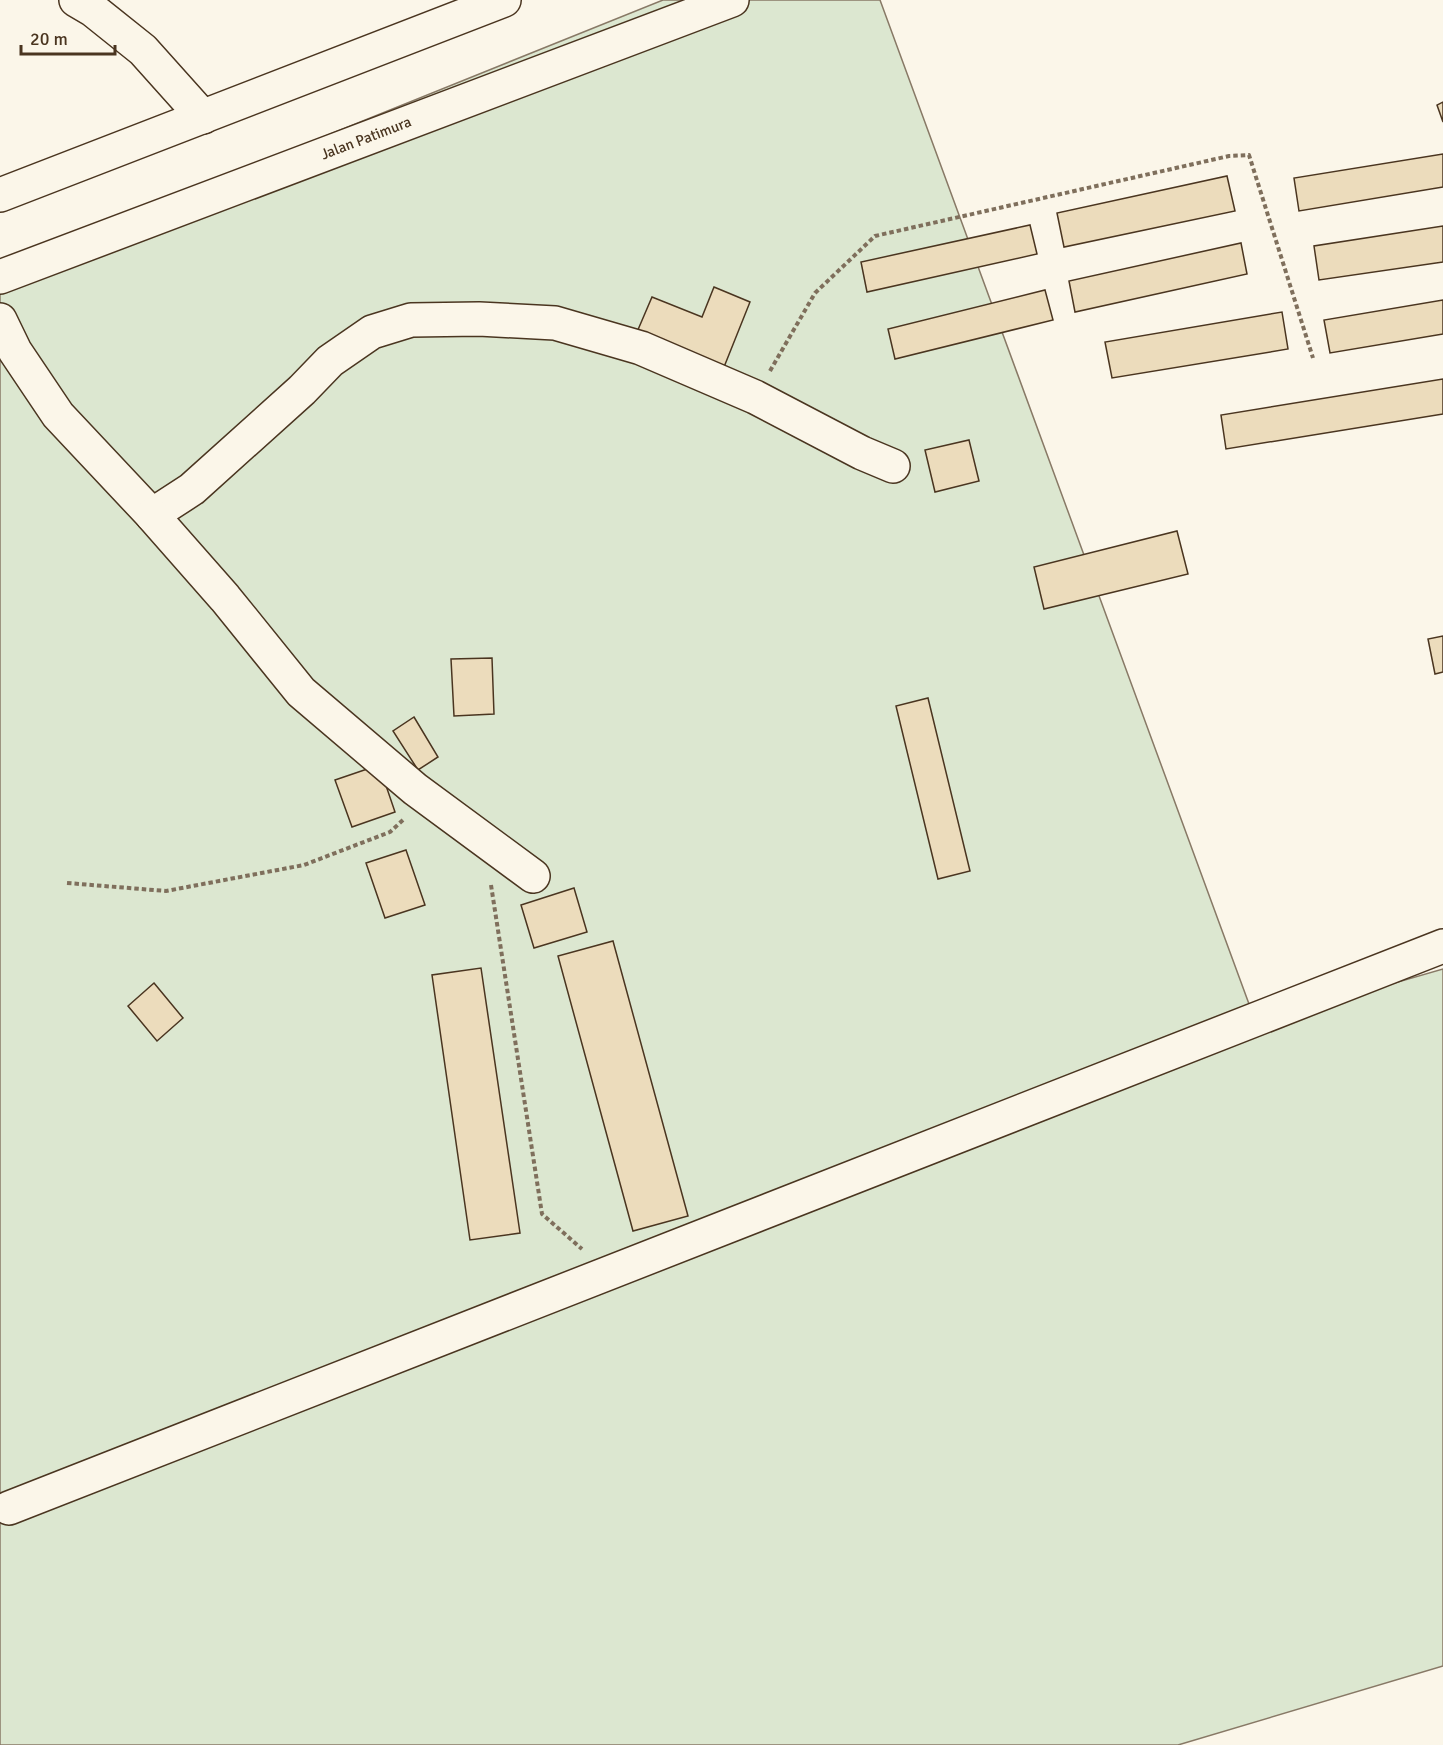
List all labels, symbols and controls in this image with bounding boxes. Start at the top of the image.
scale bar [21,18,116,56]
text: 20 m [30,28,68,50]
street label: Jalan Patimura [318,112,414,164]

